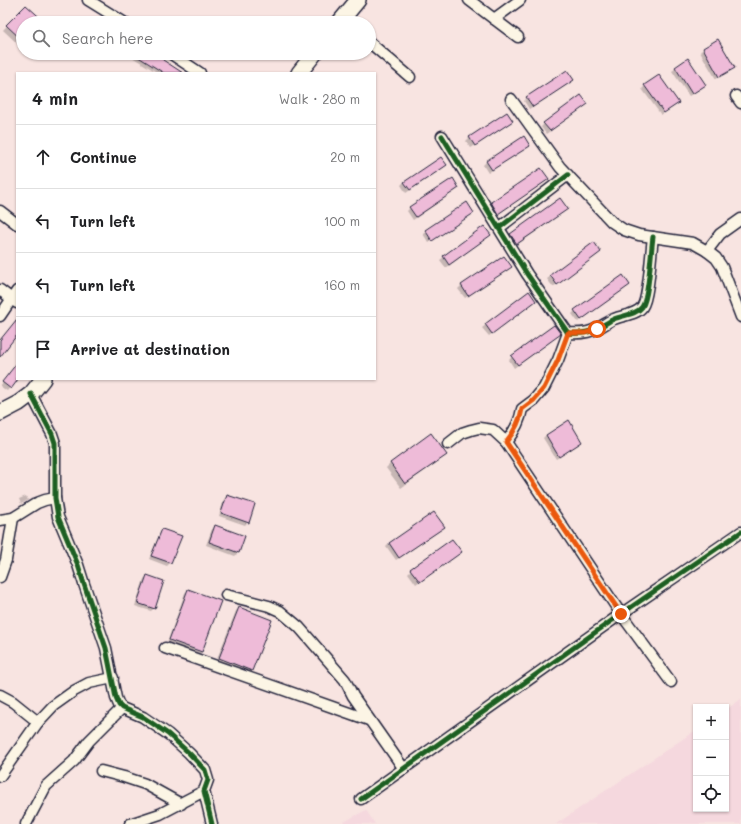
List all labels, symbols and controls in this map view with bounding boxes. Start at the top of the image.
search box [16,16,376,60]
icon: search [30,27,52,49]
text: Search here [62,28,153,48]
text: 4 min [32,87,78,109]
text: Walk · 280 m [279,90,360,107]
icon: ahead [32,146,54,168]
text: Continue [70,147,137,167]
text: 20 m [330,148,360,165]
icon: left [32,210,54,232]
text: Turn left [70,211,135,231]
text: 100 m [324,212,360,229]
icon: left [32,274,54,296]
text: Turn left [70,275,135,295]
text: 160 m [324,276,360,293]
route start [588,320,606,338]
icon: arrive [32,338,54,360]
text: Arrive at destination [70,339,230,359]
route end [612,605,630,623]
map controls [693,704,729,812]
button: + [693,704,729,740]
button: − [693,740,729,776]
button: locate [693,776,729,812]

